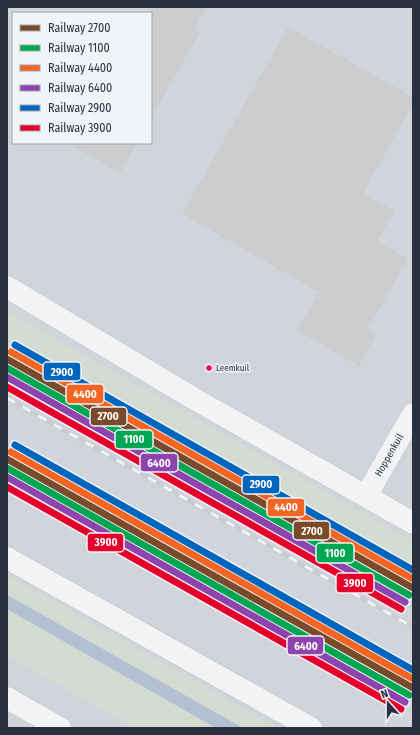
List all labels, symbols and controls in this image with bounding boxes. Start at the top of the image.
legend [12,12,152,144]
text: Railway 2700 [48,21,111,35]
text: Railway 1100 [48,41,110,55]
text: Railway 4400 [48,61,112,75]
text: Railway 6400 [48,81,112,95]
text: Railway 2900 [48,101,112,115]
text: Railway 3900 [48,121,112,135]
line badge: 2900 [43,362,81,381]
marker: Leemkuil [204,363,214,373]
place label: Leemkuil [216,363,250,373]
text: 2900 [50,366,73,379]
line badge: 4400 [66,384,104,404]
text: 4400 [73,388,97,401]
line badge: 2700 [90,407,127,426]
text: 2700 [96,410,119,423]
line badge: 1100 [115,430,153,449]
street label: Hoppenkuil [372,431,406,479]
text: 1100 [123,433,145,446]
line badge: 6400 [140,453,178,472]
text: 6400 [147,457,171,470]
line badge: 2900 [242,475,280,494]
text: 2900 [249,478,272,491]
line badge: 4400 [267,498,305,517]
text: 4400 [274,501,298,514]
line badge: 2700 [293,521,330,540]
text: 2700 [300,525,323,538]
line badge: 3900 [87,533,124,552]
text: 3900 [94,536,117,549]
line badge: 1100 [316,543,354,563]
text: 1100 [324,547,346,560]
line badge: 3900 [336,573,374,593]
text: 3900 [343,577,366,590]
line badge: 6400 [287,636,324,655]
text: 6400 [294,640,318,653]
north arrow [368,683,408,723]
text: N [379,687,390,701]

